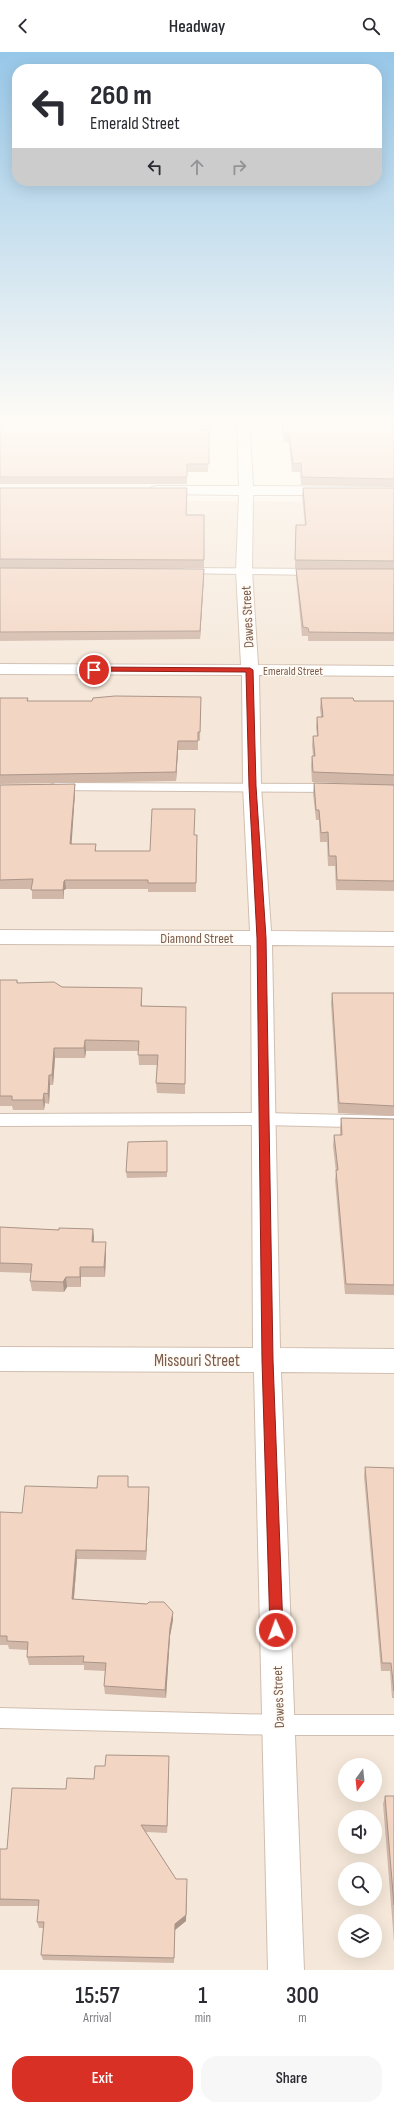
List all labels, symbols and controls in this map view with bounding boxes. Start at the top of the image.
icon: back [12,15,34,37]
icon: search [360,15,382,37]
text: Headway [169,16,225,37]
text: 260 m [90,79,152,112]
icon: left [24,80,76,132]
text: Emerald Street [90,113,180,134]
icon: left [144,156,166,178]
icon: ahead [186,156,208,178]
icon: right [228,156,250,178]
street label: Dawes Street [237,585,258,649]
pin [77,653,111,687]
icon: arrive [83,659,105,681]
street label: Emerald Street [263,664,323,679]
street label: Diamond Street [160,930,234,947]
street label: Missouri Street [154,1351,240,1371]
position arrow [255,1609,297,1651]
street label: Dawes Street [269,1666,288,1728]
north arrow [338,1758,382,1802]
map controls [338,1758,382,1958]
button: sound [338,1810,382,1854]
button: search [338,1862,382,1906]
button: layers [338,1914,382,1958]
text: 15:57 [75,1981,120,2010]
text: 1 [198,1981,207,2010]
text: 300 [286,1981,319,2010]
text: Arrival [83,2010,111,2026]
text: min [195,2010,211,2026]
text: m [298,2010,307,2026]
button: Exit [12,2056,193,2102]
button: Share [201,2056,382,2102]

